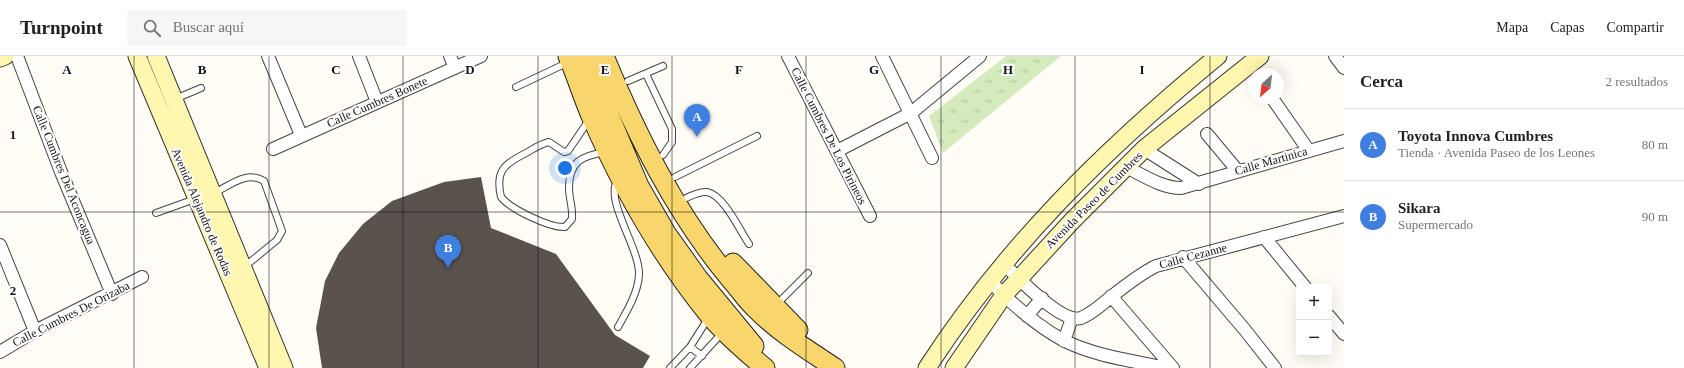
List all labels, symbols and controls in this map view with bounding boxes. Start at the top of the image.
search box [127,10,407,46]
text: Turnpoint [20,17,103,38]
icon: search [141,17,163,39]
text: Buscar aquí [173,19,244,35]
text: Mapa [1496,20,1528,35]
text: Capas [1550,20,1584,35]
text: Compartir [1606,20,1664,35]
text: A [62,62,72,77]
text: B [198,62,207,77]
text: C [331,62,341,77]
text: D [465,62,475,77]
text: E [601,62,609,77]
text: F [735,62,743,77]
text: G [869,62,879,77]
text: H [1003,62,1013,77]
text: I [1139,62,1145,77]
street label: Calle Cumbres De Los Pirineos [788,65,870,207]
north arrow [1248,68,1284,104]
text: Cerca [1360,72,1403,91]
street label: Calle Cumbres Bonete [325,74,429,130]
text: 2 resultados [1606,74,1668,89]
street label: Calle Cumbres Del Aconcagua [30,104,99,247]
pin: A [684,104,710,137]
text: 1 [10,127,16,142]
text: Toyota Innova Cumbres [1398,128,1553,144]
text: A [1368,137,1378,152]
text: 80 m [1642,137,1668,152]
street label: Calle Martinica [1233,144,1310,178]
text: Tienda · Avenida Paseo de los Leones [1398,145,1595,160]
street label: Avenida Alejandro de Rodas [169,146,235,278]
street label: Avenida Paseo de Cumbres [1043,148,1146,251]
your location [555,158,575,178]
text: Sikara [1398,200,1441,216]
text: B [1369,209,1377,224]
text: 90 m [1642,209,1668,224]
text: Supermercado [1398,217,1473,232]
pin: B [435,235,461,268]
street label: Calle Cezanne [1158,240,1228,272]
street label: Calle Cumbres De Orizaba [10,278,133,350]
text: 2 [10,283,16,298]
map controls [1296,284,1332,356]
button: + [1296,284,1332,320]
button: − [1296,320,1332,356]

